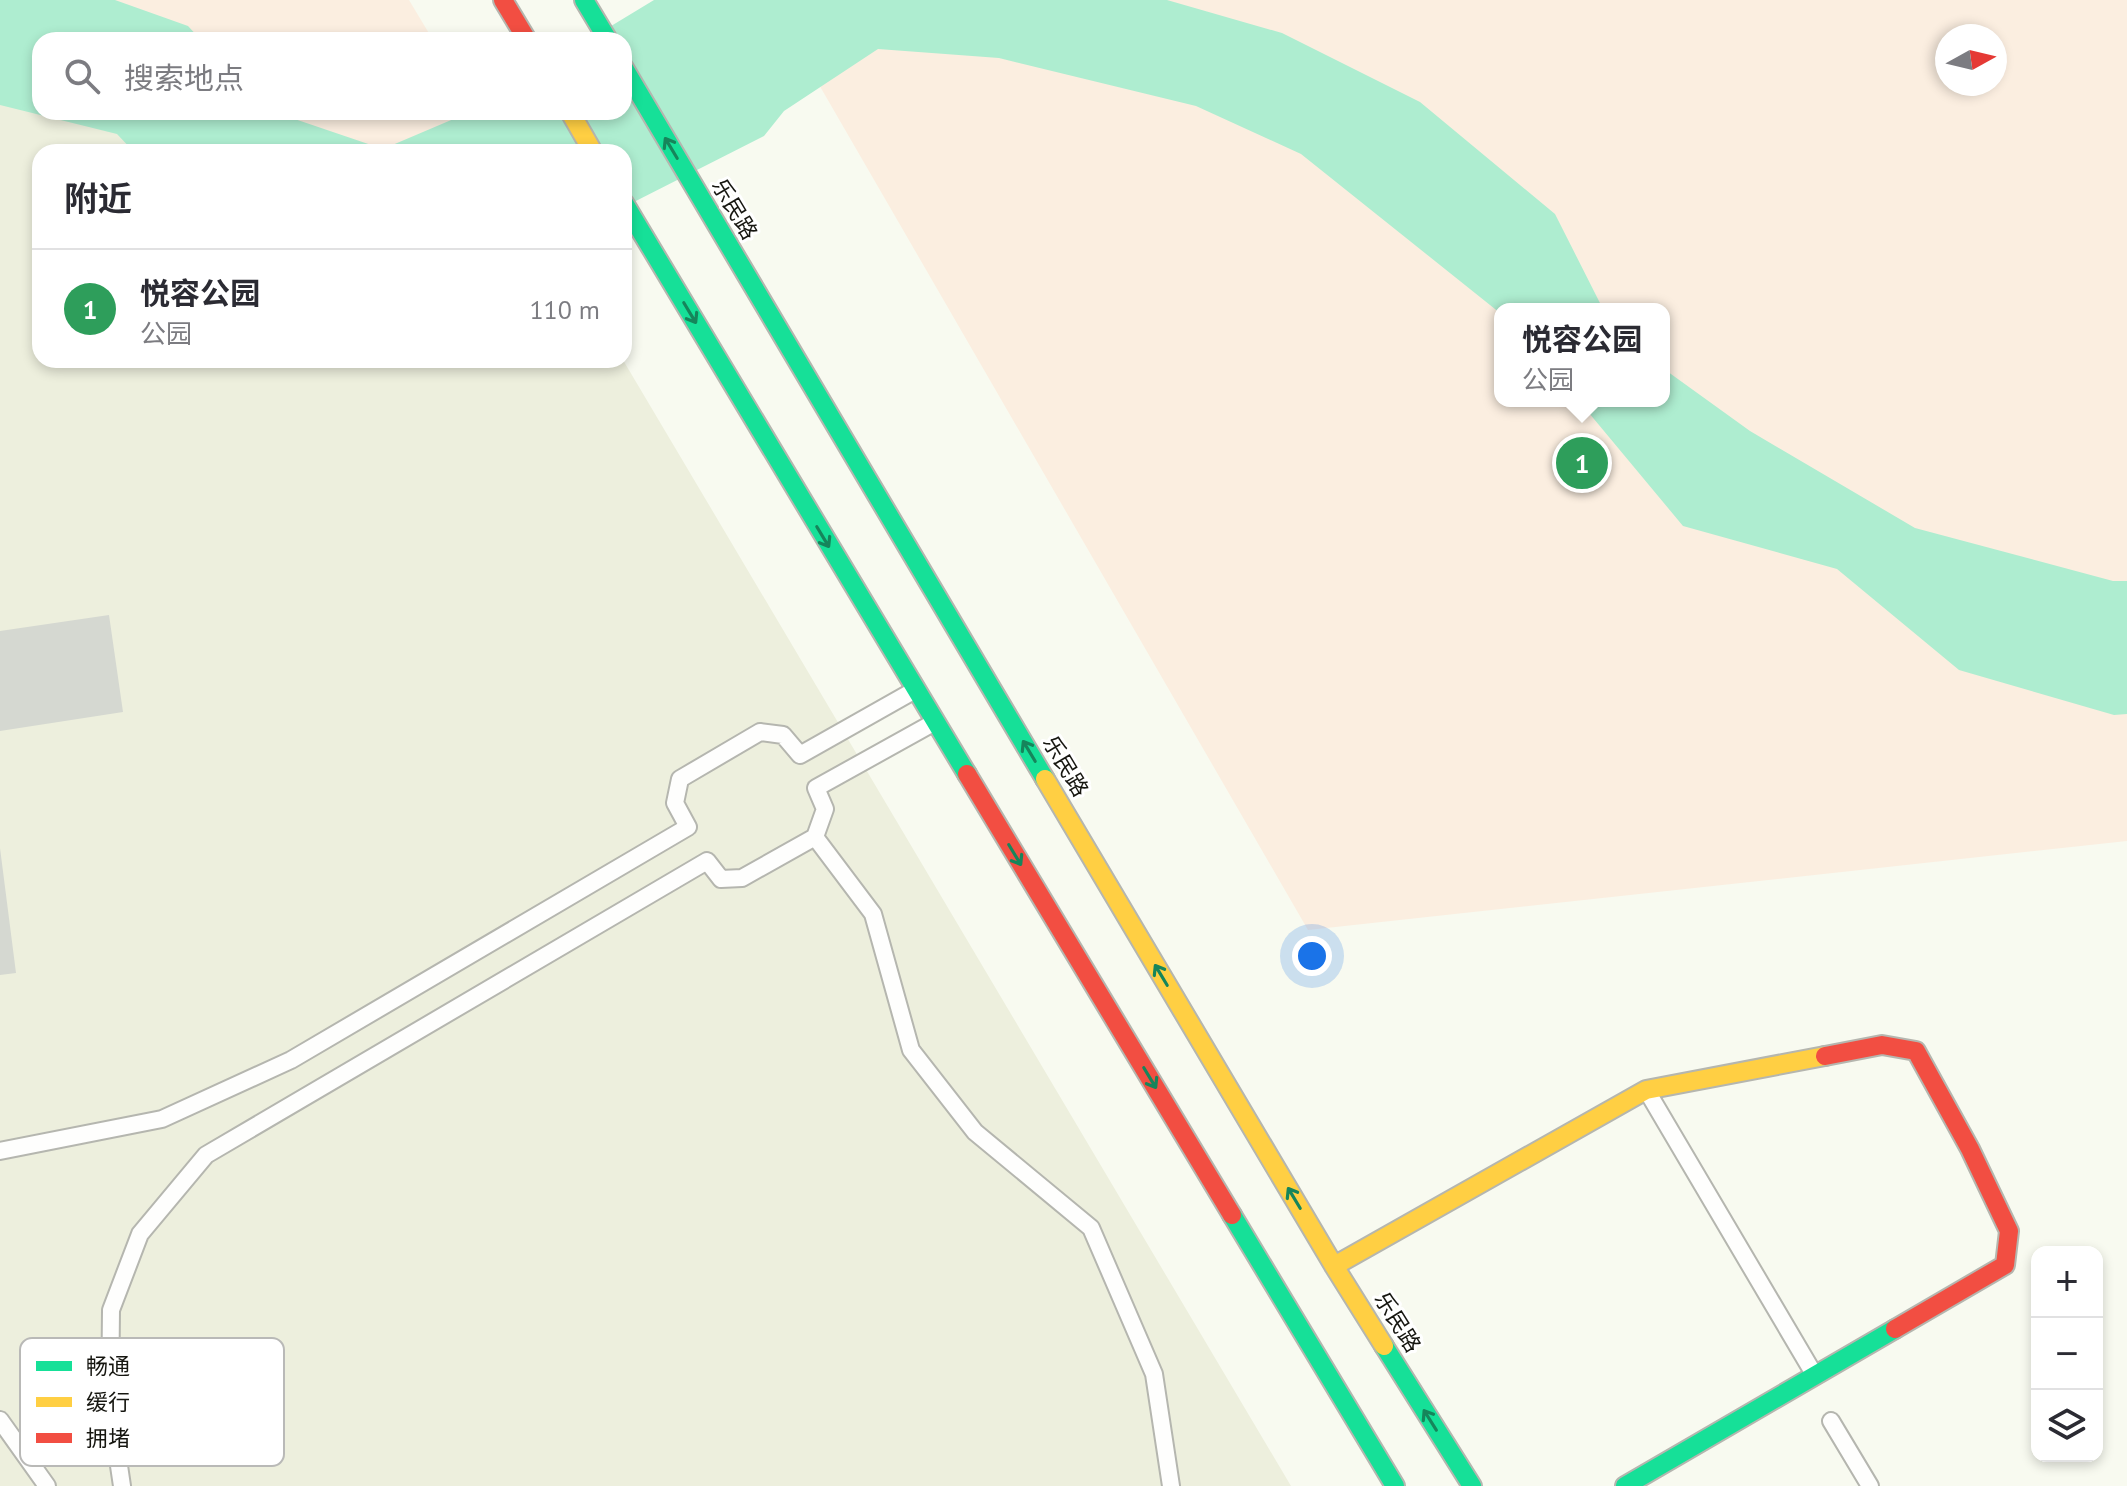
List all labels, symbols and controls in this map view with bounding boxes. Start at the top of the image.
north arrow [1935,24,2007,96]
search box [32,32,632,120]
icon: search [60,54,104,98]
text: 搜索地点 [124,58,244,97]
one-way arrow [663,136,678,160]
street label: 乐民路 [706,173,764,245]
text: 附近 [64,176,132,220]
text: 悦容公园 [140,273,260,312]
text: 1 [83,293,97,326]
text: 110 m [529,293,600,326]
one-way arrow [682,301,698,324]
popup [1494,303,1670,407]
text: 公园 [140,317,192,350]
text: 悦容公园 [1522,319,1642,358]
text: 公园 [1522,363,1574,396]
pin: 1 [1556,433,1608,493]
one-way arrow [815,525,831,548]
street label: 乐民路 [1037,730,1095,802]
one-way arrow [1021,740,1037,763]
one-way arrow [1007,843,1023,866]
your location [1292,936,1332,976]
one-way arrow [1153,964,1169,987]
one-way arrow [1142,1066,1158,1088]
one-way arrow [1286,1187,1302,1210]
map controls [2031,1246,2103,1462]
button: + [2031,1246,2103,1318]
street label: 乐民路 [1369,1287,1427,1357]
button: − [2031,1318,2103,1390]
legend [20,1338,284,1466]
text: 畅通 [86,1352,130,1380]
text: 缓行 [86,1388,130,1416]
button: layers [2031,1390,2103,1462]
one-way arrow [1422,1409,1438,1432]
text: 拥堵 [86,1424,130,1452]

